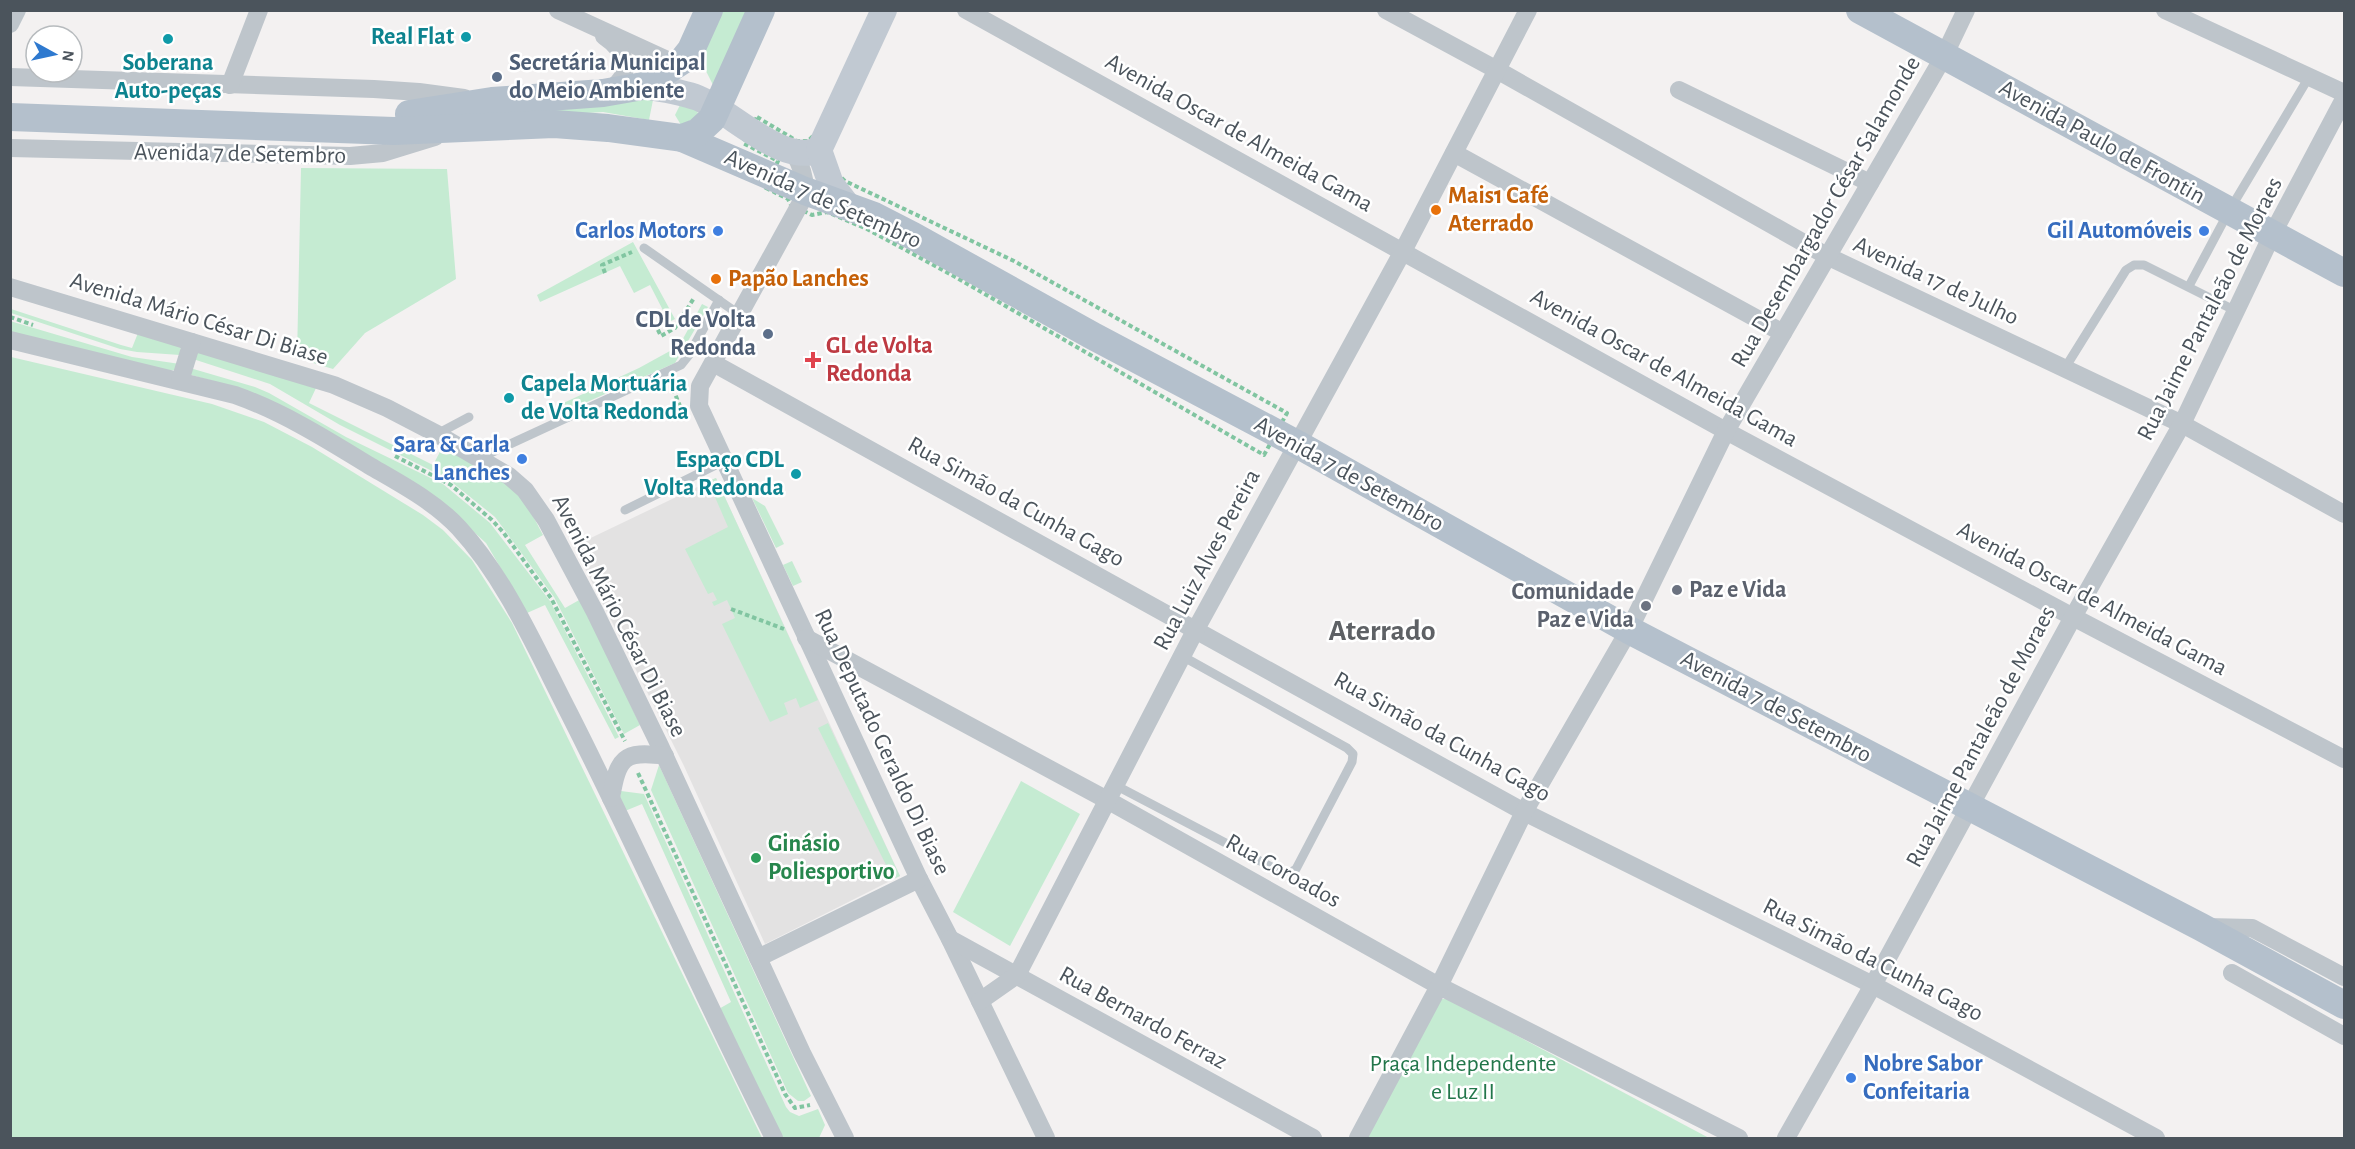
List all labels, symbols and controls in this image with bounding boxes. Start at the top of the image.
north arrow [24,24,84,84]
place label: Real Flat [371,25,454,49]
marker: Real Flat [459,30,473,44]
marker: Soberana Auto-peças [161,32,175,46]
text: N [59,49,77,63]
street label: Avenida Oscar de Almeida Gama [1101,49,1377,217]
place label: Soberana Auto-peças [114,51,222,103]
place label: Secretária Municipal do Meio Ambiente [509,51,706,103]
street label: Rua Desembargador César Salamonde [1727,52,1925,372]
marker: Secretária Municipal do Meio Ambiente [490,70,504,84]
street label: Avenida Paulo de Frontin [1995,75,2209,209]
street label: Avenida 7 de Setembro [134,140,346,168]
street label: Avenida 7 de Setembro [721,145,925,253]
street label: Rua Jaime Pantaleão de Moraes [2133,174,2287,444]
place label: Mais1 Café Aterrado [1448,184,1549,236]
marker: Mais1 Café Aterrado [1429,203,1443,217]
place label: Carlos Motors [575,219,706,243]
place label: Gil Automóveis [2047,219,2192,243]
marker: Carlos Motors [711,224,725,238]
marker: Gil Automóveis [2197,224,2211,238]
street label: Avenida 17 de Julho [1850,232,2022,330]
place label: Papão Lanches [728,267,869,291]
street label: Avenida Mário César Di Biase [67,268,331,370]
marker: Papão Lanches [709,272,723,286]
street label: Avenida Oscar de Almeida Gama [1526,284,1802,452]
place label: CDL de Volta Redonda [636,308,756,360]
marker: CDL de Volta Redonda [761,327,775,341]
place label: GL de Volta Redonda [826,334,933,386]
marker: GL de Volta Redonda [804,351,822,369]
place label: Capela Mortuária de Volta Redonda [521,372,689,424]
marker: Capela Mortuária de Volta Redonda [502,391,516,405]
street label: Avenida 7 de Setembro [1250,412,1448,536]
street label: Rua Simão da Cunha Gago [904,432,1128,572]
place label: Sara & Carla Lanches [393,433,510,485]
place label: Espaço CDL Volta Redonda [644,448,785,500]
marker: Sara & Carla Lanches [515,452,529,466]
street label: Rua Luiz Alves Pereira [1149,466,1265,654]
marker: Espaço CDL Volta Redonda [789,467,803,481]
street label: Avenida Mário César Di Biase [547,491,691,741]
street label: Avenida Oscar de Almeida Gama [1953,518,2231,680]
place label: Paz e Vida [1689,578,1787,602]
place label: Comunidade Paz e Vida [1511,580,1634,632]
marker: Paz e Vida [1670,583,1684,597]
marker: Comunidade Paz e Vida [1639,599,1653,613]
street label: Rua Jaime Pantaleão de Moraes [1902,603,2060,871]
street label: Rua Deputado Geraldo Di Biase [810,605,954,879]
district label: Aterrado [1328,616,1436,646]
street label: Avenida 7 de Setembro [1677,647,1875,767]
street label: Rua Simão da Cunha Gago [1330,667,1554,807]
street label: Rua Coroados [1221,830,1345,912]
place label: Ginásio Poliesportivo [768,832,895,884]
marker: Ginásio Poliesportivo [749,851,763,865]
street label: Rua Simão da Cunha Gago [1759,894,1987,1026]
street label: Rua Bernardo Ferraz [1055,962,1231,1074]
park label: Praça Independente e Luz II [1370,1052,1556,1104]
place label: Nobre Sabor Confeitaria [1863,1052,1983,1104]
marker: Nobre Sabor Confeitaria [1844,1071,1858,1085]

